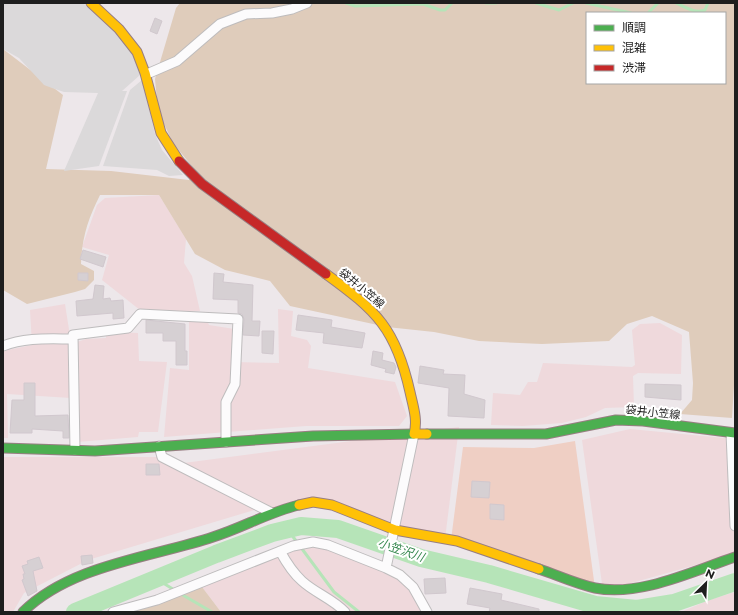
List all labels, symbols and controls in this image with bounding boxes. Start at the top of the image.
legend [586,12,726,84]
text: 順調 [622,20,646,35]
text: 混雑 [622,40,646,55]
text: 渋滞 [622,60,646,75]
street label: 袋井小笠線 [336,265,388,311]
street label: 袋井小笠線 [625,402,681,422]
water label: 小笠沢川 [376,535,428,565]
north arrow [686,563,726,603]
text: N [703,566,717,582]

